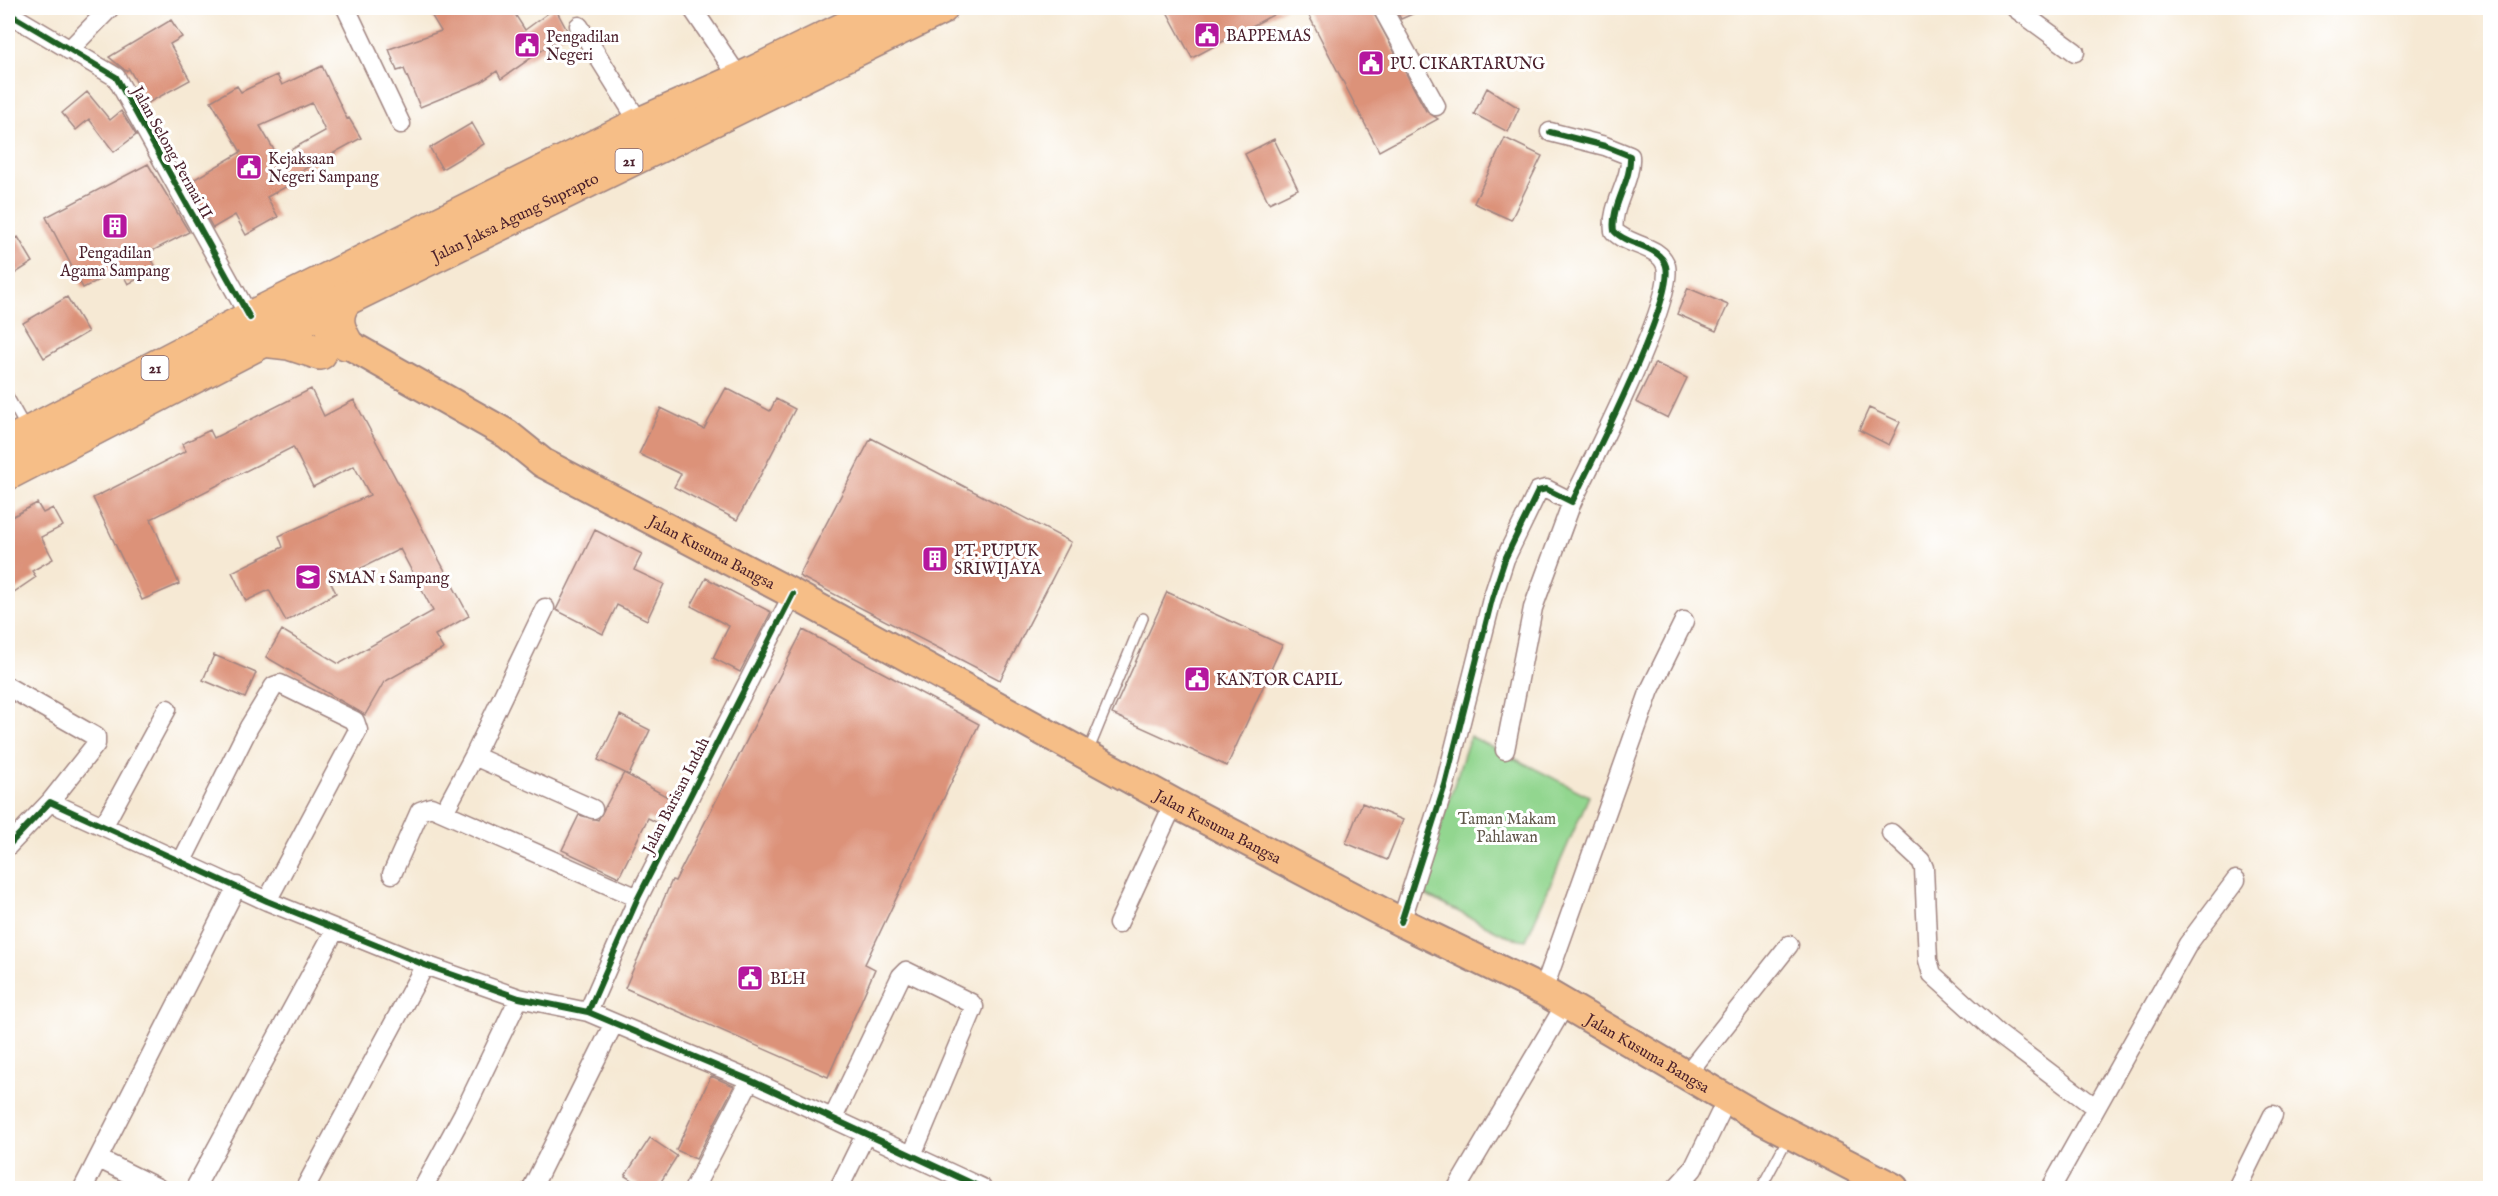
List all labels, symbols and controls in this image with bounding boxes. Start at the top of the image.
public building icon: BAPPEMAS [1192,20,1222,50]
place label: BAPPEMAS [1226,27,1311,47]
place label: Pengadilan Negeri [546,28,620,66]
public building icon: Pengadilan Negeri [512,30,542,60]
public building icon: PU. CIKARTARUNG [1356,48,1386,78]
place label: PU. CIKARTARUNG [1390,55,1545,75]
street label: Jalan Selong Permai II [126,81,216,223]
road number: 21 [616,149,642,173]
place label: Kejaksaan Negeri Sampang [268,150,379,188]
public building icon: Kejaksaan Negeri Sampang [234,152,264,182]
street label: Jalan Jaksa Agung Suprapto [427,169,603,268]
building icon: Pengadilan Agama Sampang [100,211,130,241]
place label: Pengadilan Agama Sampang [59,244,170,282]
road number: 21 [142,356,168,380]
street label: Jalan Kusuma Bangsa [643,511,778,595]
place label: PT. PUPUK SRIWIJAYA [954,542,1043,580]
building icon: PT. PUPUK SRIWIJAYA [920,544,950,574]
school or university icon: SMAN 1 Sampang [293,562,323,592]
place label: SMAN 1 Sampang [328,569,449,589]
public building icon: KANTOR CAPIL [1182,664,1212,694]
place label: KANTOR CAPIL [1216,671,1343,691]
street label: Jalan Barisan Indah [638,734,715,859]
street label: Jalan Kusuma Bangsa [1149,785,1284,869]
park label: Taman Makam Pahlawan [1458,810,1556,848]
public building icon: BLH [735,963,765,993]
place label: BLH [770,970,806,990]
street label: Jalan Kusuma Bangsa [1580,1009,1713,1098]

